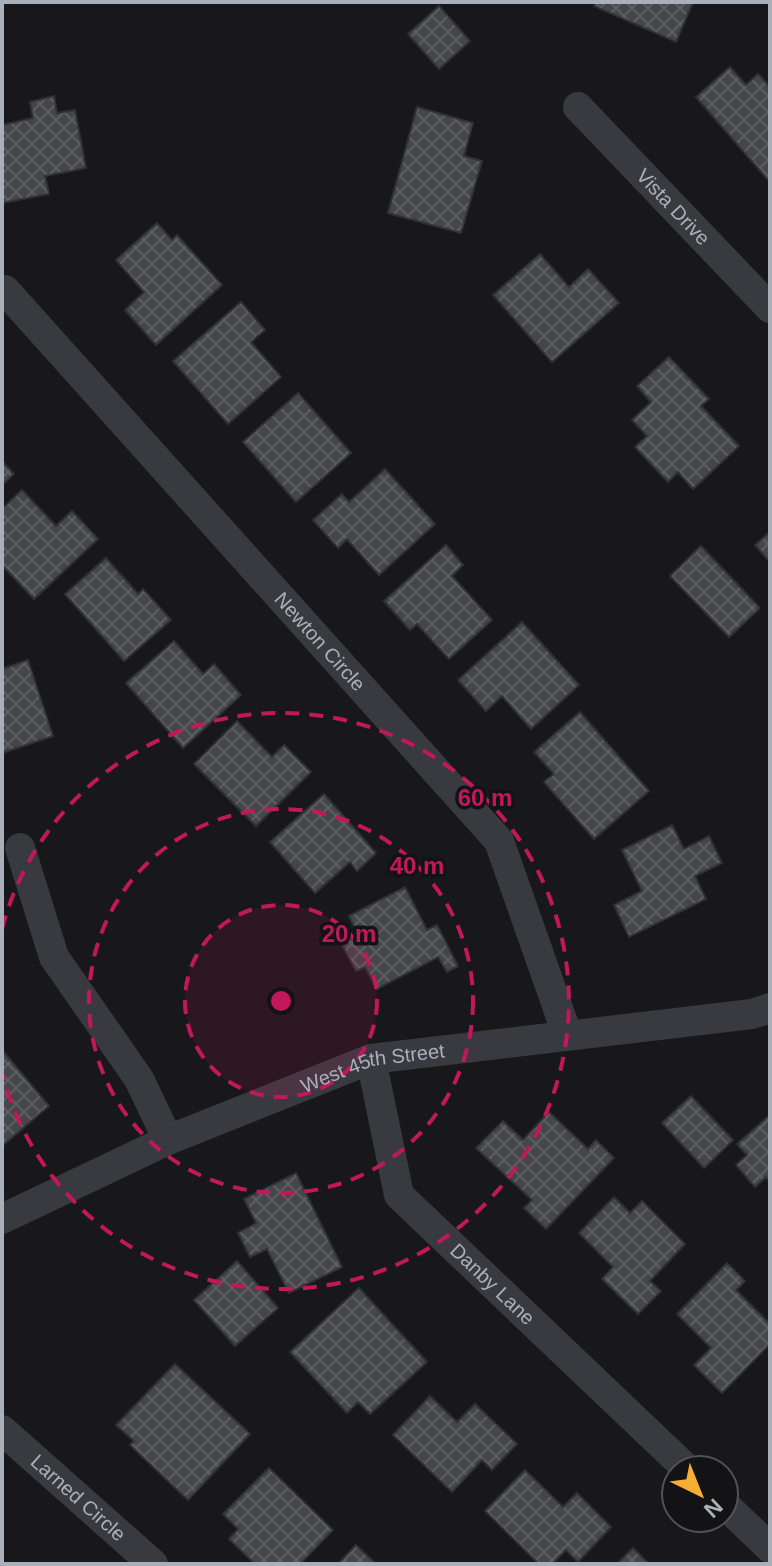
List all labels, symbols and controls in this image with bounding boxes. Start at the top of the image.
street label: Vista Drive [632,164,715,249]
street label: Newton Circle [270,588,370,695]
text: 60 m [458,784,512,811]
text: 40 m [390,852,444,879]
text: 20 m [322,920,376,947]
centre of rings [267,987,295,1015]
street label: West 45th Street [298,1039,446,1097]
street label: Danby Lane [446,1239,539,1329]
street label: Larned Circle [26,1450,130,1545]
north arrow [660,1454,740,1534]
text: N [699,1494,728,1523]

